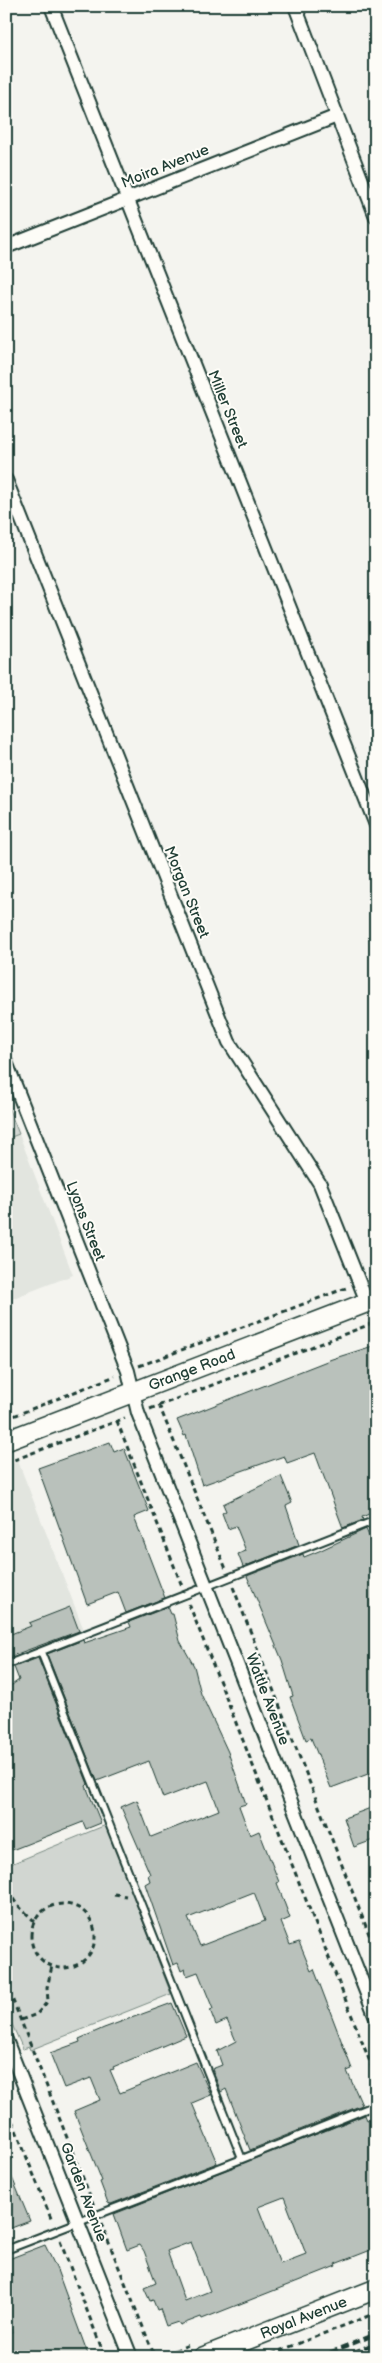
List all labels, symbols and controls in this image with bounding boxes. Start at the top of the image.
street label: Moira Avenue [119,140,212,193]
street label: Miller Street [203,367,252,451]
street label: Morgan Street [160,844,214,941]
street label: Lyons Street [62,1179,110,1264]
street label: Grange Road [146,1345,238,1395]
street label: Wattle Avenue [241,1650,294,1748]
street label: Garden Avenue [56,2140,111,2245]
street label: Royal Avenue [258,2292,350,2344]

